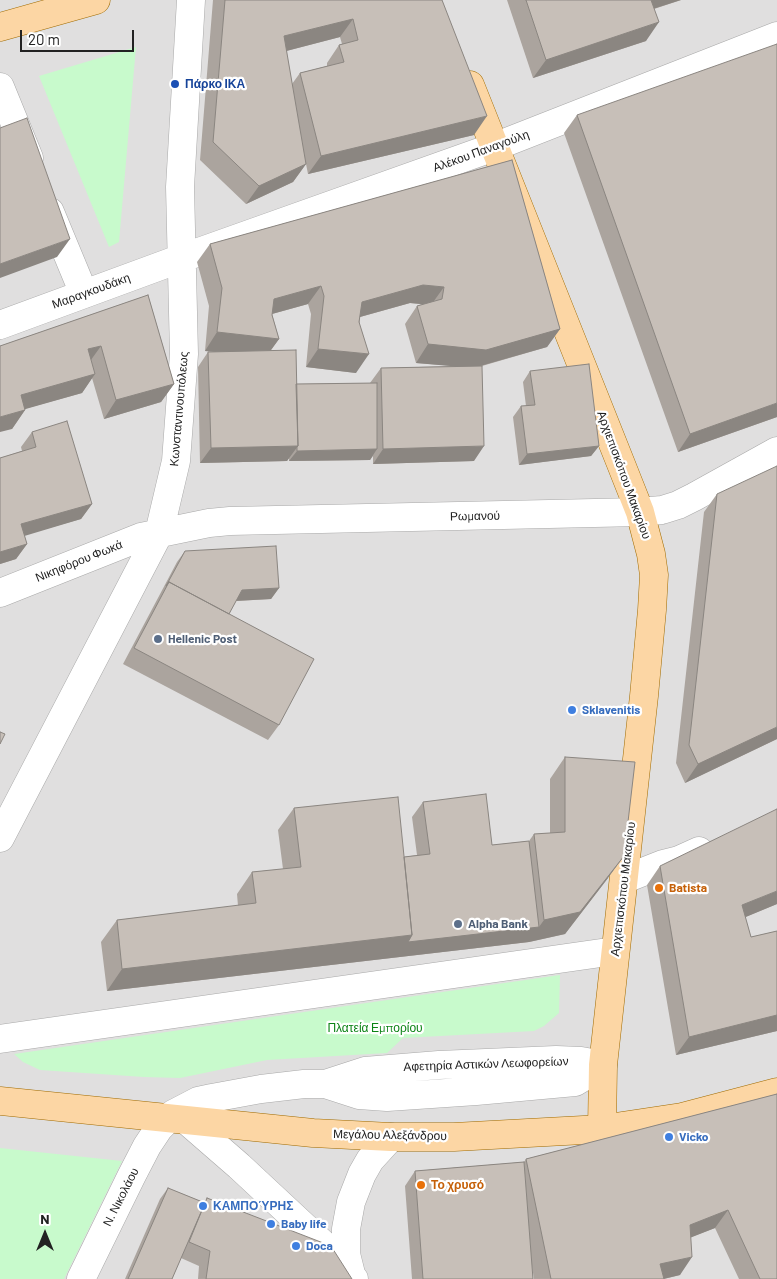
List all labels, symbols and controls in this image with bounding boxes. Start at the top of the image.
scale bar [22,20,136,52]
text: 20 m [28,30,60,48]
place label: Πάρκο ΙΚΑ [185,77,245,91]
marker: Πάρκο ΙΚΑ [169,78,181,90]
street label: Αλέκου Παναγούλη [431,127,531,175]
street label: Μαραγκουδάκη [50,270,132,312]
street label: Κωνσταντινουπόλεως [167,351,191,467]
street label: Αρχιεπισκόπου Μακαρίου [594,409,654,541]
street label: Ρωμανού [450,508,500,524]
street label: Νικηφόρου Φωκά [33,537,125,585]
place label: Hellenic Post [168,632,237,646]
marker: Hellenic Post [152,633,164,645]
place label: Sklavenitis [582,703,640,717]
marker: Sklavenitis [566,704,578,716]
street label: Αρχιεπισκόπου Μακαρίου [608,821,638,957]
place label: Batista [669,881,707,895]
marker: Batista [653,882,665,894]
place label: Alpha Bank [468,917,528,931]
marker: Alpha Bank [452,918,464,930]
park label: Πλατεία Εμπορίου [327,1021,423,1035]
street label: Αφετηρία Αστικών Λεωφορείων [403,1054,569,1074]
street label: Μεγάλου Αλεξάνδρου [333,1127,447,1143]
place label: Vicko [679,1130,708,1144]
marker: Vicko [663,1131,675,1143]
street label: Ν. Νικολάου [100,1165,142,1229]
place label: Το χρυσό [431,1178,484,1192]
marker: Το χρυσό [415,1179,427,1191]
place label: ΚΑΜΠΟΎΡΗΣ [213,1199,293,1213]
marker: ΚΑΜΠΟΎΡΗΣ [197,1200,209,1212]
north arrow [20,1209,70,1259]
text: N [40,1210,50,1227]
place label: Baby life [281,1217,327,1231]
marker: Baby life [265,1218,277,1230]
place label: Doca [306,1239,333,1253]
marker: Doca [290,1240,302,1252]

